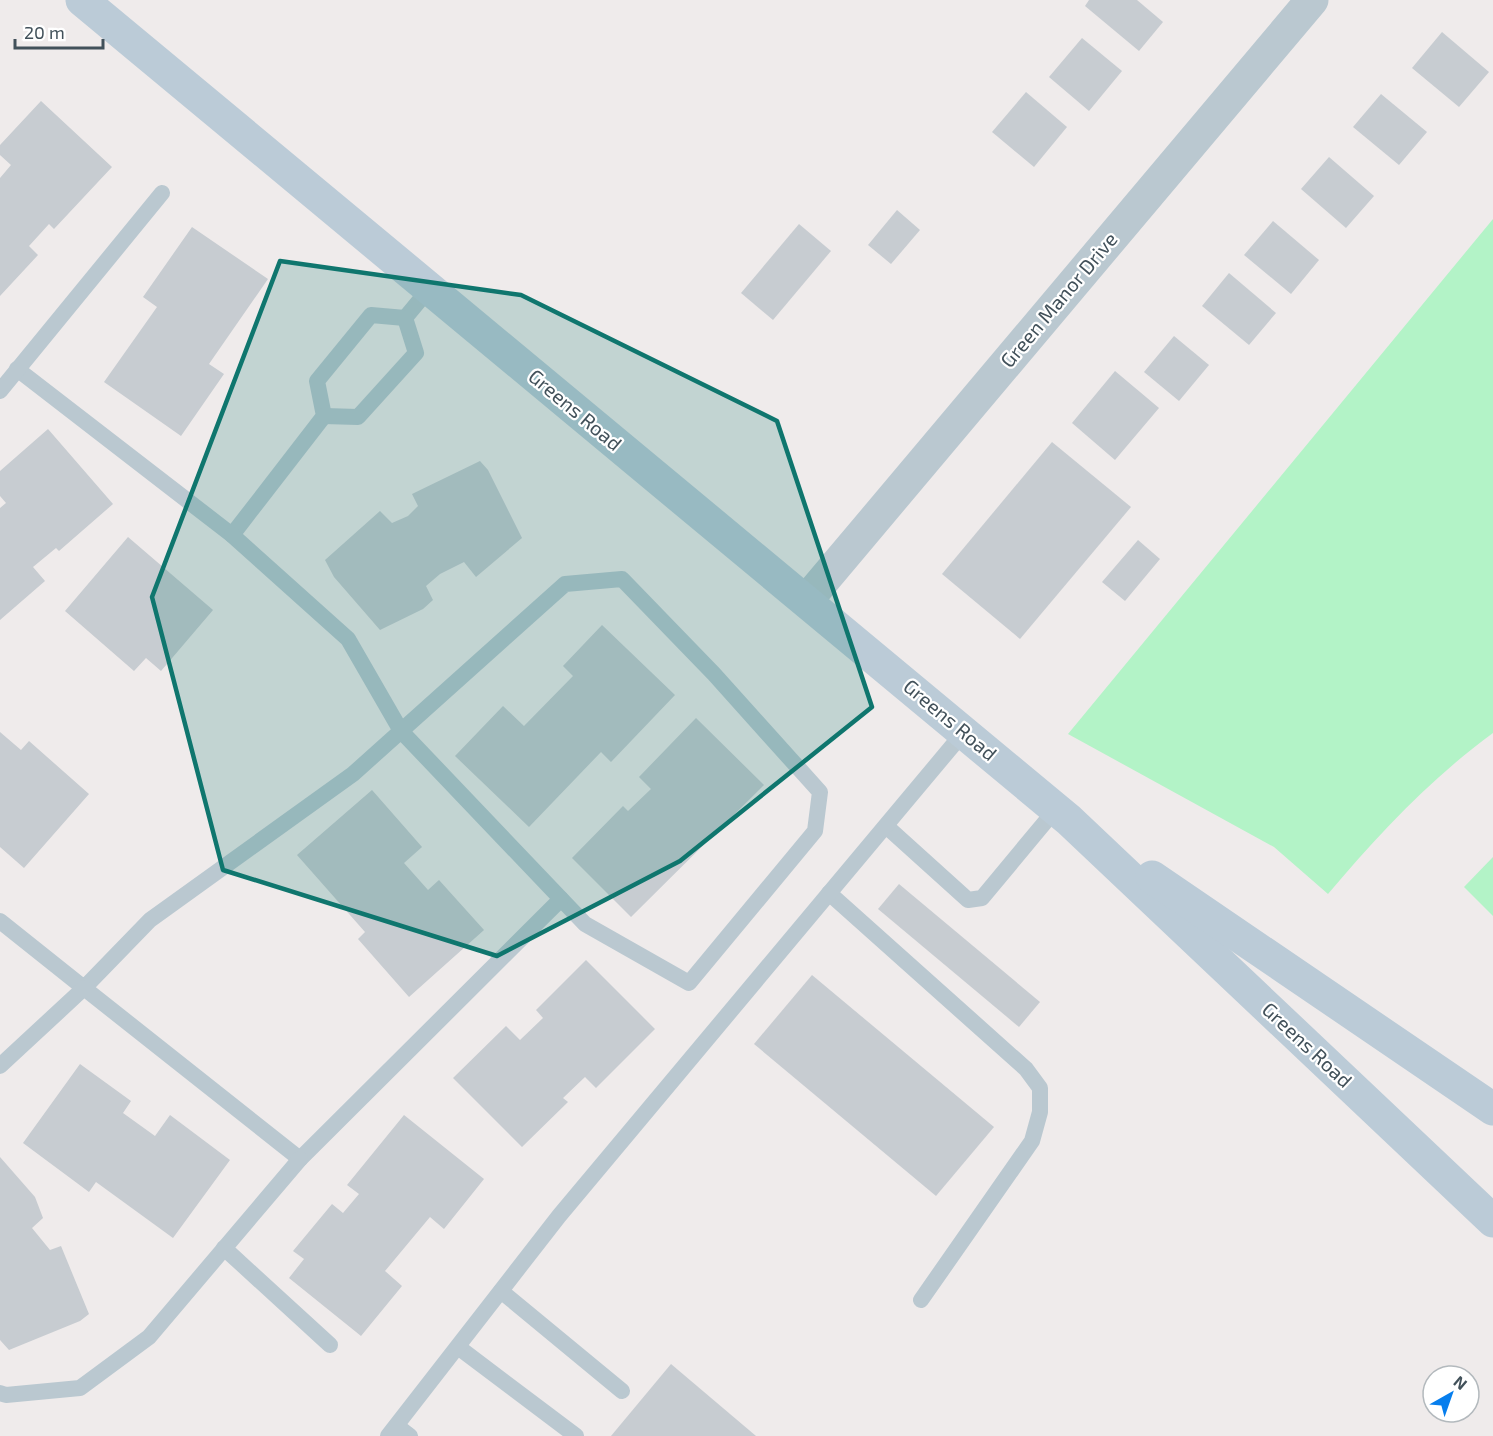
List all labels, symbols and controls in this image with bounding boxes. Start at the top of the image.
scale bar [15,12,104,50]
text: 20 m [24,21,65,43]
street label: Green Manor Drive [995,227,1122,372]
street label: Greens Road [524,363,627,455]
street label: Greens Road [899,673,1002,765]
street label: Greens Road [1258,997,1358,1092]
north arrow [1421,1364,1481,1424]
text: N [1450,1371,1471,1393]

